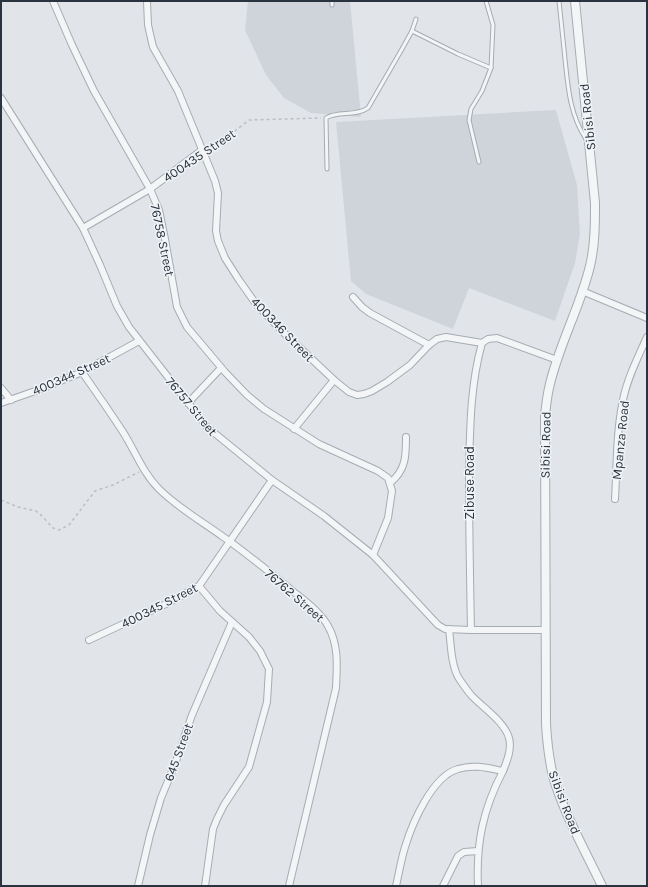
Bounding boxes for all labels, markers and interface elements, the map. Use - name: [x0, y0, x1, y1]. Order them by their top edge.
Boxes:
- street label: Sibisi Road: [577, 83, 598, 151]
- street label: 400435 Street: [160, 126, 238, 185]
- street label: 76758 Street: [148, 202, 178, 278]
- street label: 400346 Street: [248, 294, 317, 365]
- street label: 400344 Street: [30, 351, 113, 398]
- street label: 76757 Street: [163, 374, 221, 439]
- street label: Mpanza Road: [609, 400, 632, 481]
- street label: Sibisi Road: [537, 411, 554, 479]
- street label: Zibuse Road: [462, 446, 477, 520]
- street label: 76762 Street: [262, 566, 327, 625]
- street label: 400345 Street: [119, 580, 200, 631]
- street label: 645 Street: [161, 721, 196, 783]
- street label: Sibisi Road: [546, 768, 584, 836]

